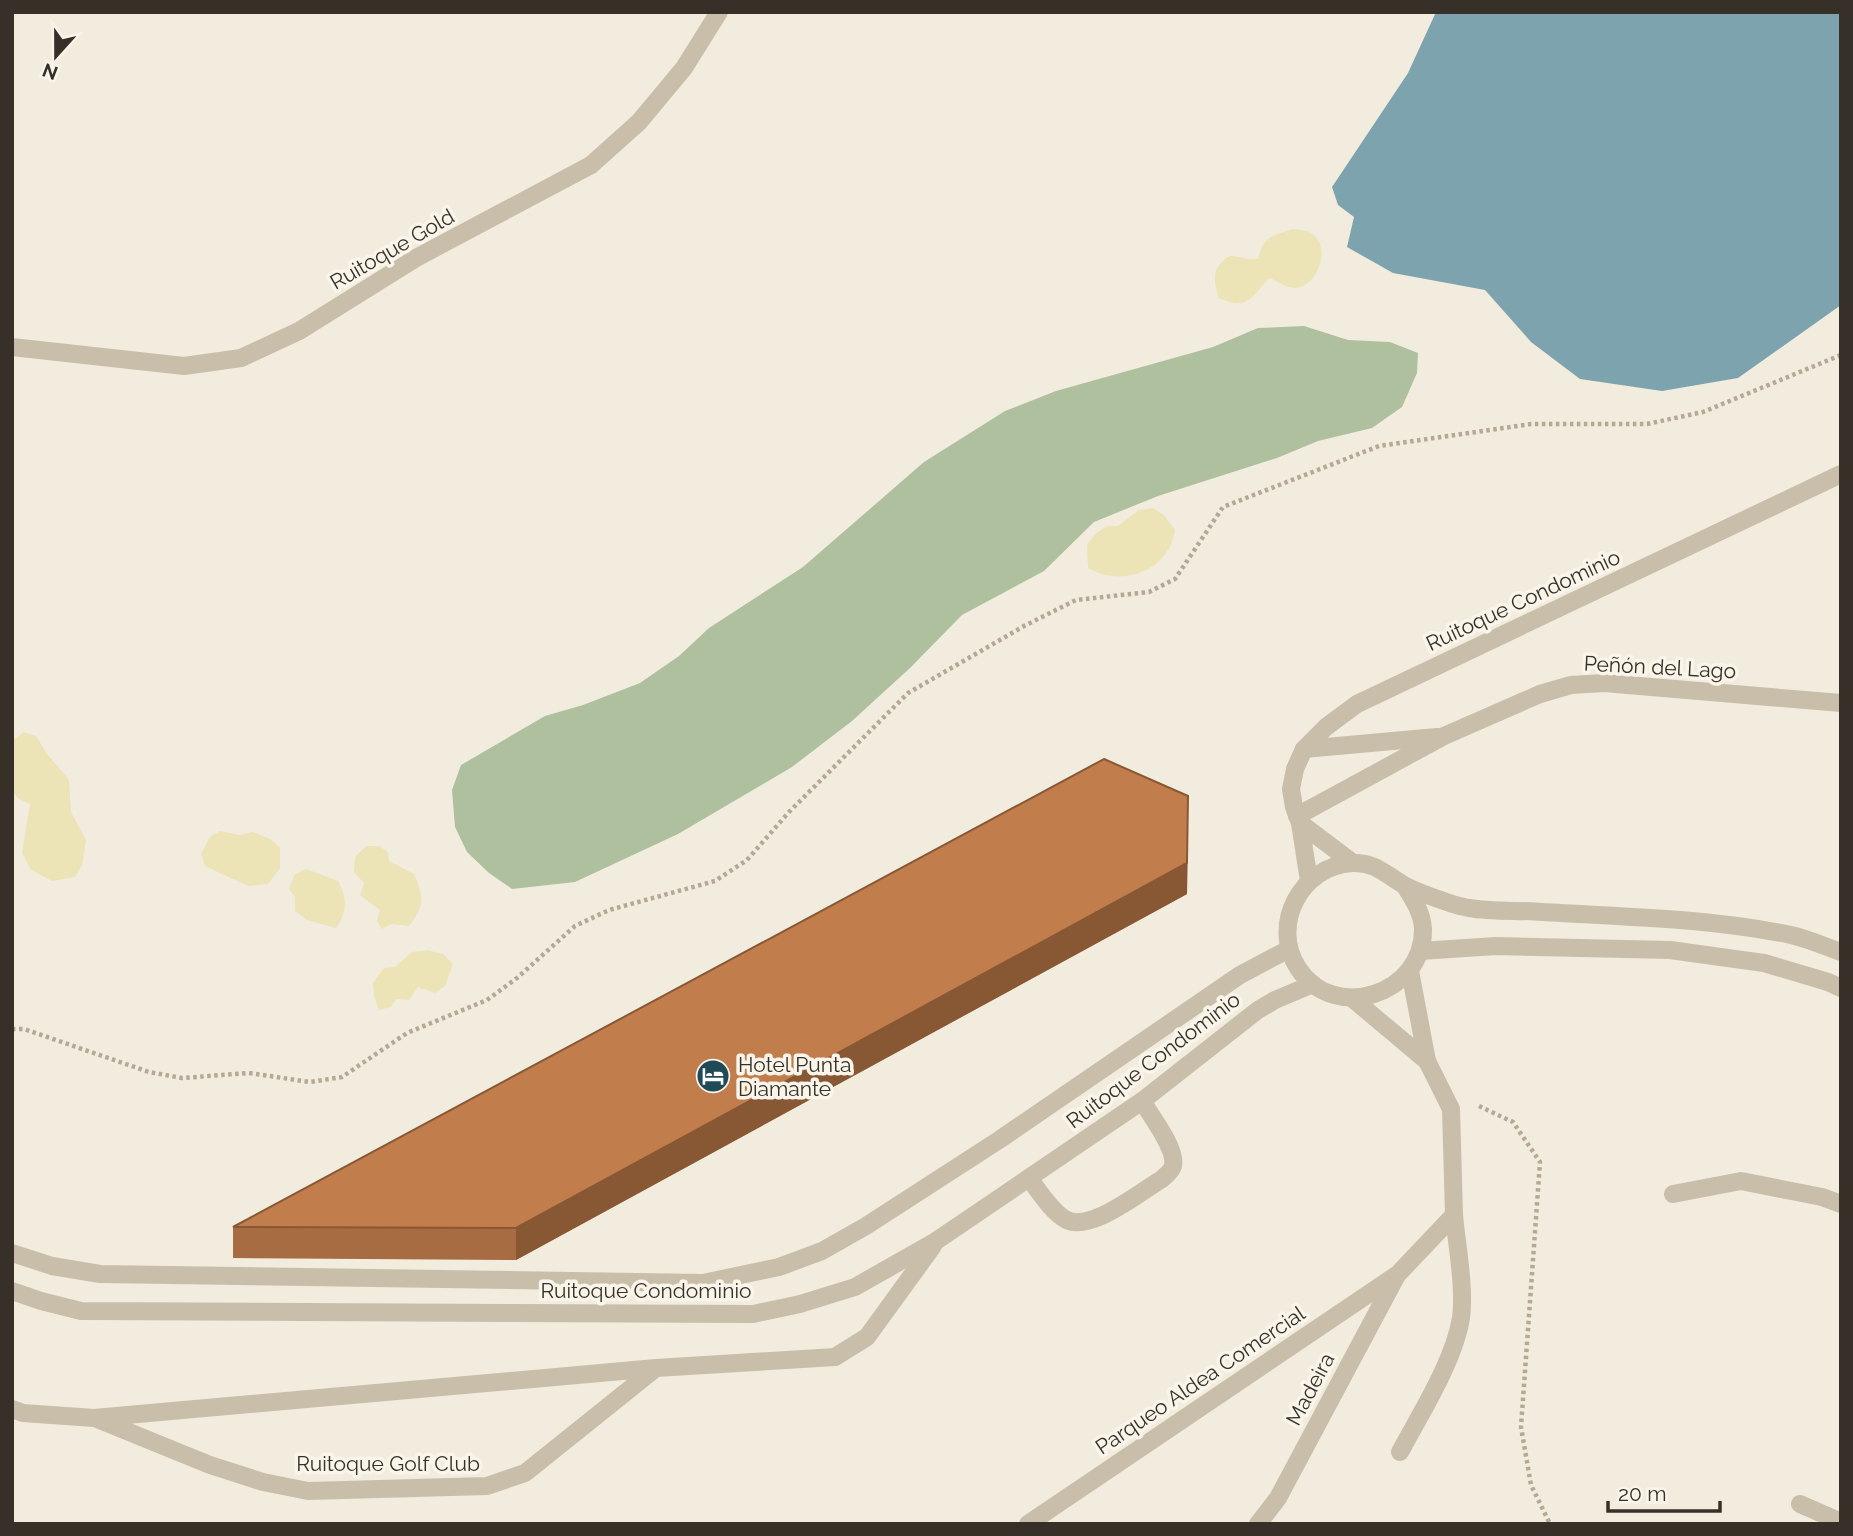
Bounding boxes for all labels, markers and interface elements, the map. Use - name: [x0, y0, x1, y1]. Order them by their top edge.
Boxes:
- north arrow: [21, 21, 91, 91]
- text: N: [39, 59, 61, 85]
- street label: Ruitoque Gold: [325, 203, 459, 295]
- street label: Ruitoque Condominio: [1422, 544, 1624, 656]
- street label: Peñón del Lago: [1583, 651, 1737, 683]
- street label: Ruitoque Condominio: [1061, 987, 1245, 1133]
- place label: Hotel Punta Diamante: [738, 1052, 851, 1101]
- hotel icon: Hotel Punta Diamante: [694, 1057, 732, 1095]
- street label: Ruitoque Condominio: [541, 1278, 751, 1303]
- street label: Parqueo Aldea Comercial: [1090, 1300, 1310, 1460]
- street label: Madeira: [1281, 1348, 1339, 1430]
- street label: Ruitoque Golf Club: [296, 1451, 480, 1476]
- scale bar: [1608, 1470, 1720, 1514]
- text: 20 m: [1618, 1481, 1666, 1506]

